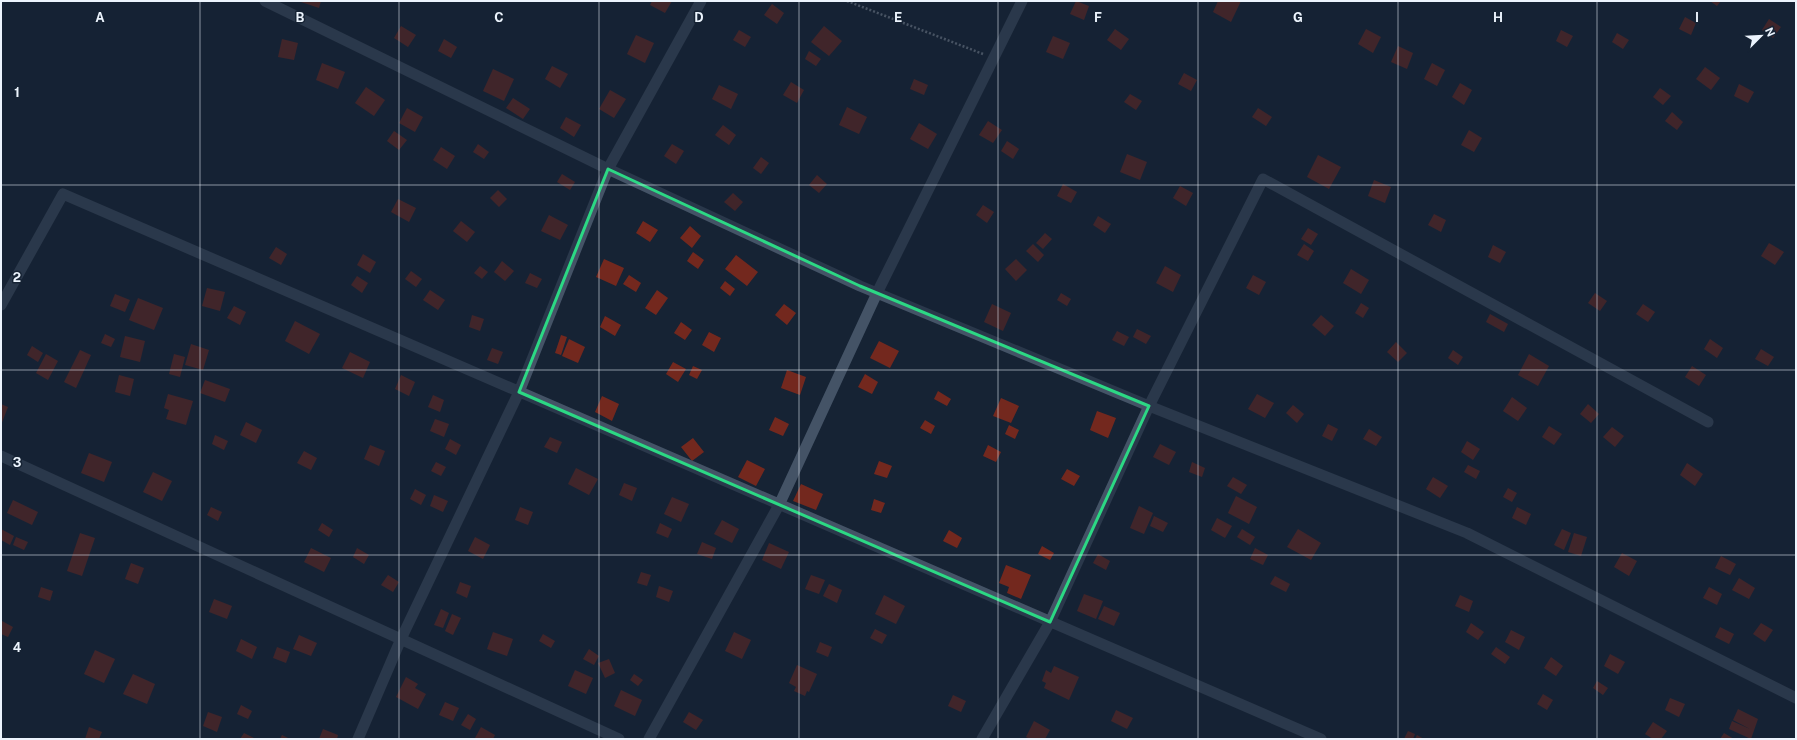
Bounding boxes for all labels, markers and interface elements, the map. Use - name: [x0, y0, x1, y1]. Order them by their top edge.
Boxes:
- text: A: [95, 10, 105, 25]
- text: B: [296, 10, 305, 25]
- text: C: [494, 10, 504, 25]
- text: D: [694, 10, 704, 25]
- text: E: [894, 10, 902, 25]
- text: F: [1094, 10, 1102, 25]
- text: G: [1293, 10, 1303, 25]
- text: H: [1493, 10, 1503, 25]
- text: I: [1695, 10, 1699, 25]
- north arrow: [1741, 16, 1781, 56]
- text: N: [1763, 26, 1777, 38]
- text: 1: [14, 85, 20, 100]
- text: 2: [13, 270, 21, 285]
- text: 3: [13, 455, 22, 470]
- text: 4: [13, 640, 22, 655]

